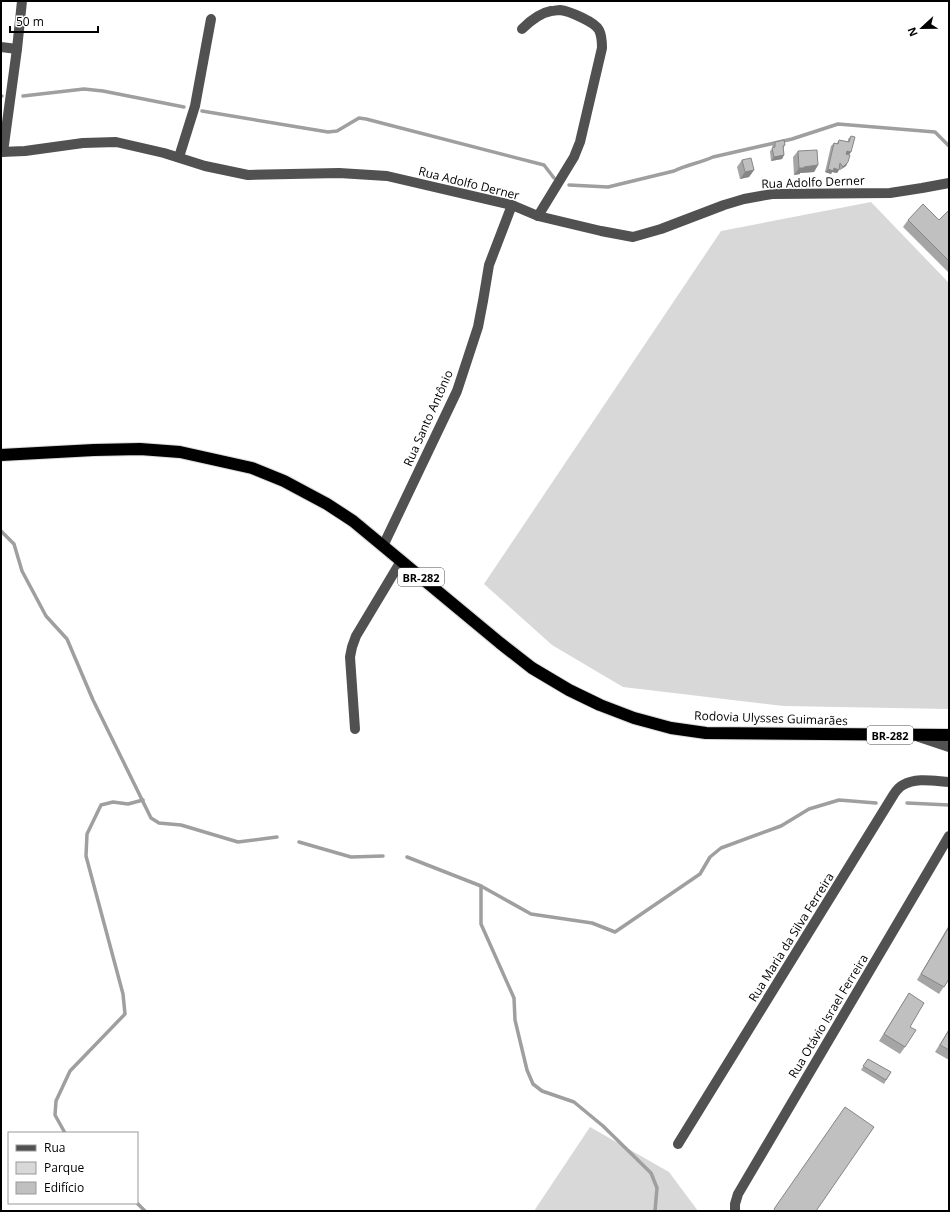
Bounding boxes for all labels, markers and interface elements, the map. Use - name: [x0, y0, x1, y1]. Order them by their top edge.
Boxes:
- scale bar: [10, 8, 98, 34]
- north arrow: [902, 8, 942, 48]
- text: 50 m: [16, 13, 44, 30]
- text: N: [904, 25, 921, 39]
- street label: Rua Adolfo Derner: [417, 162, 521, 204]
- street label: Rua Adolfo Derner: [761, 172, 865, 192]
- street label: Rua Santo Antônio: [399, 367, 457, 469]
- road number: BR-282: [398, 568, 444, 586]
- street label: Rodovia Ulysses Guimarães: [694, 707, 848, 729]
- road number: BR-282: [867, 726, 913, 744]
- street label: Rua Maria da Silva Ferreira: [744, 869, 838, 1005]
- street label: Rua Otávio Israel Ferreira: [784, 951, 872, 1081]
- legend: [8, 1132, 138, 1204]
- text: Rua: [44, 1139, 65, 1156]
- text: Parque: [44, 1159, 84, 1176]
- text: Edifício: [44, 1179, 84, 1196]

